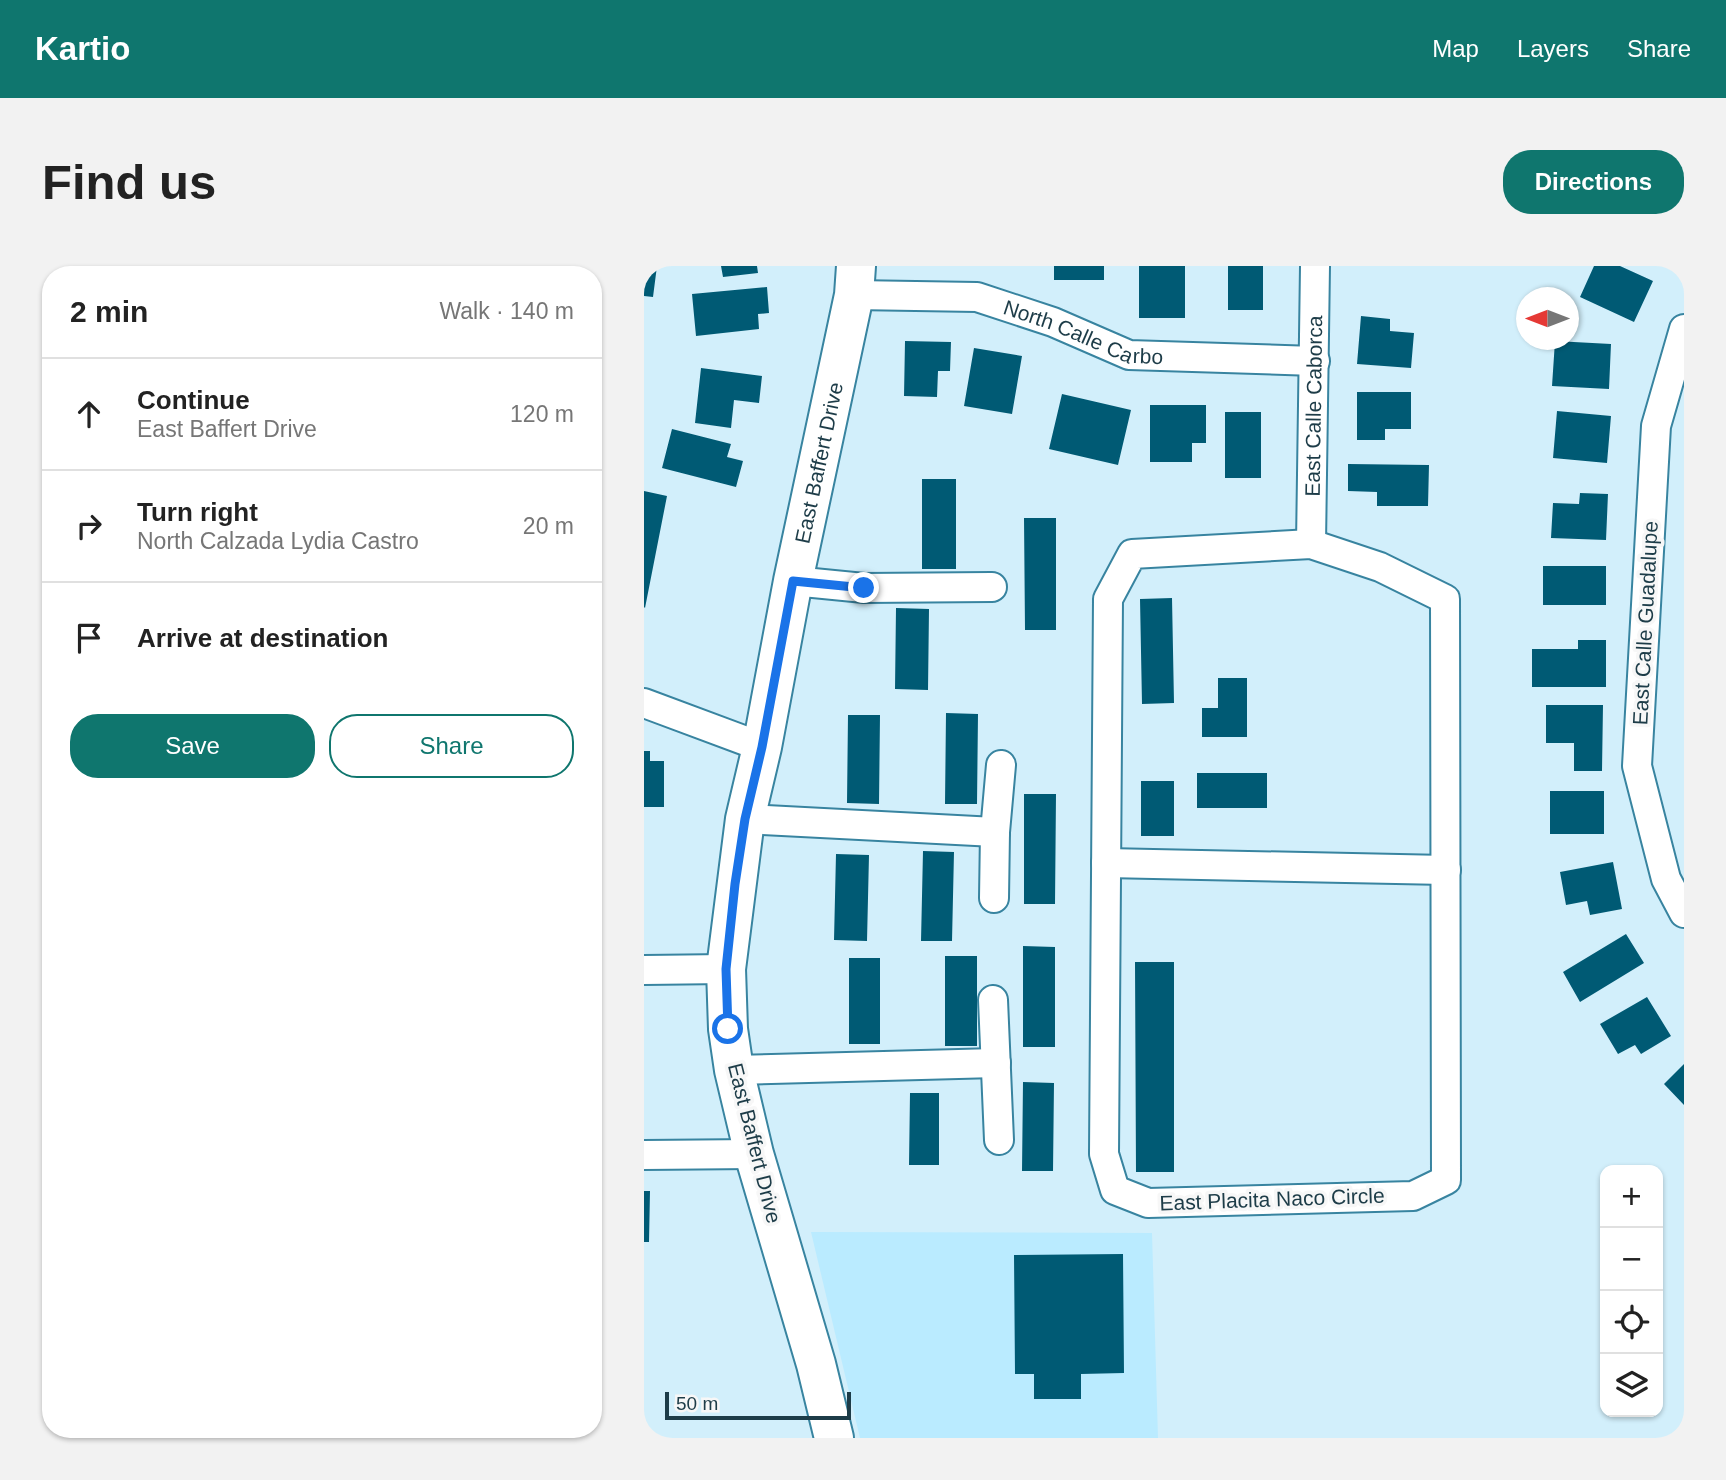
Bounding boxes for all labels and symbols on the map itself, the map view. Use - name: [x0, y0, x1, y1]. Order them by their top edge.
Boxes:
- north arrow: [1516, 287, 1579, 350]
- street label: North Calle Carbo: [1001, 295, 1164, 368]
- street label: East Calle Caborca: [1300, 315, 1326, 497]
- street label: East Baffert Drive: [790, 380, 847, 545]
- street label: East Calle Guadalupe: [1628, 520, 1662, 726]
- route end: [848, 572, 879, 603]
- route start: [712, 1013, 743, 1044]
- street label: East Baffert Drive: [724, 1061, 786, 1225]
- street label: East Placita Naco Circle: [1159, 1184, 1385, 1214]
- scale bar: [665, 1389, 850, 1421]

